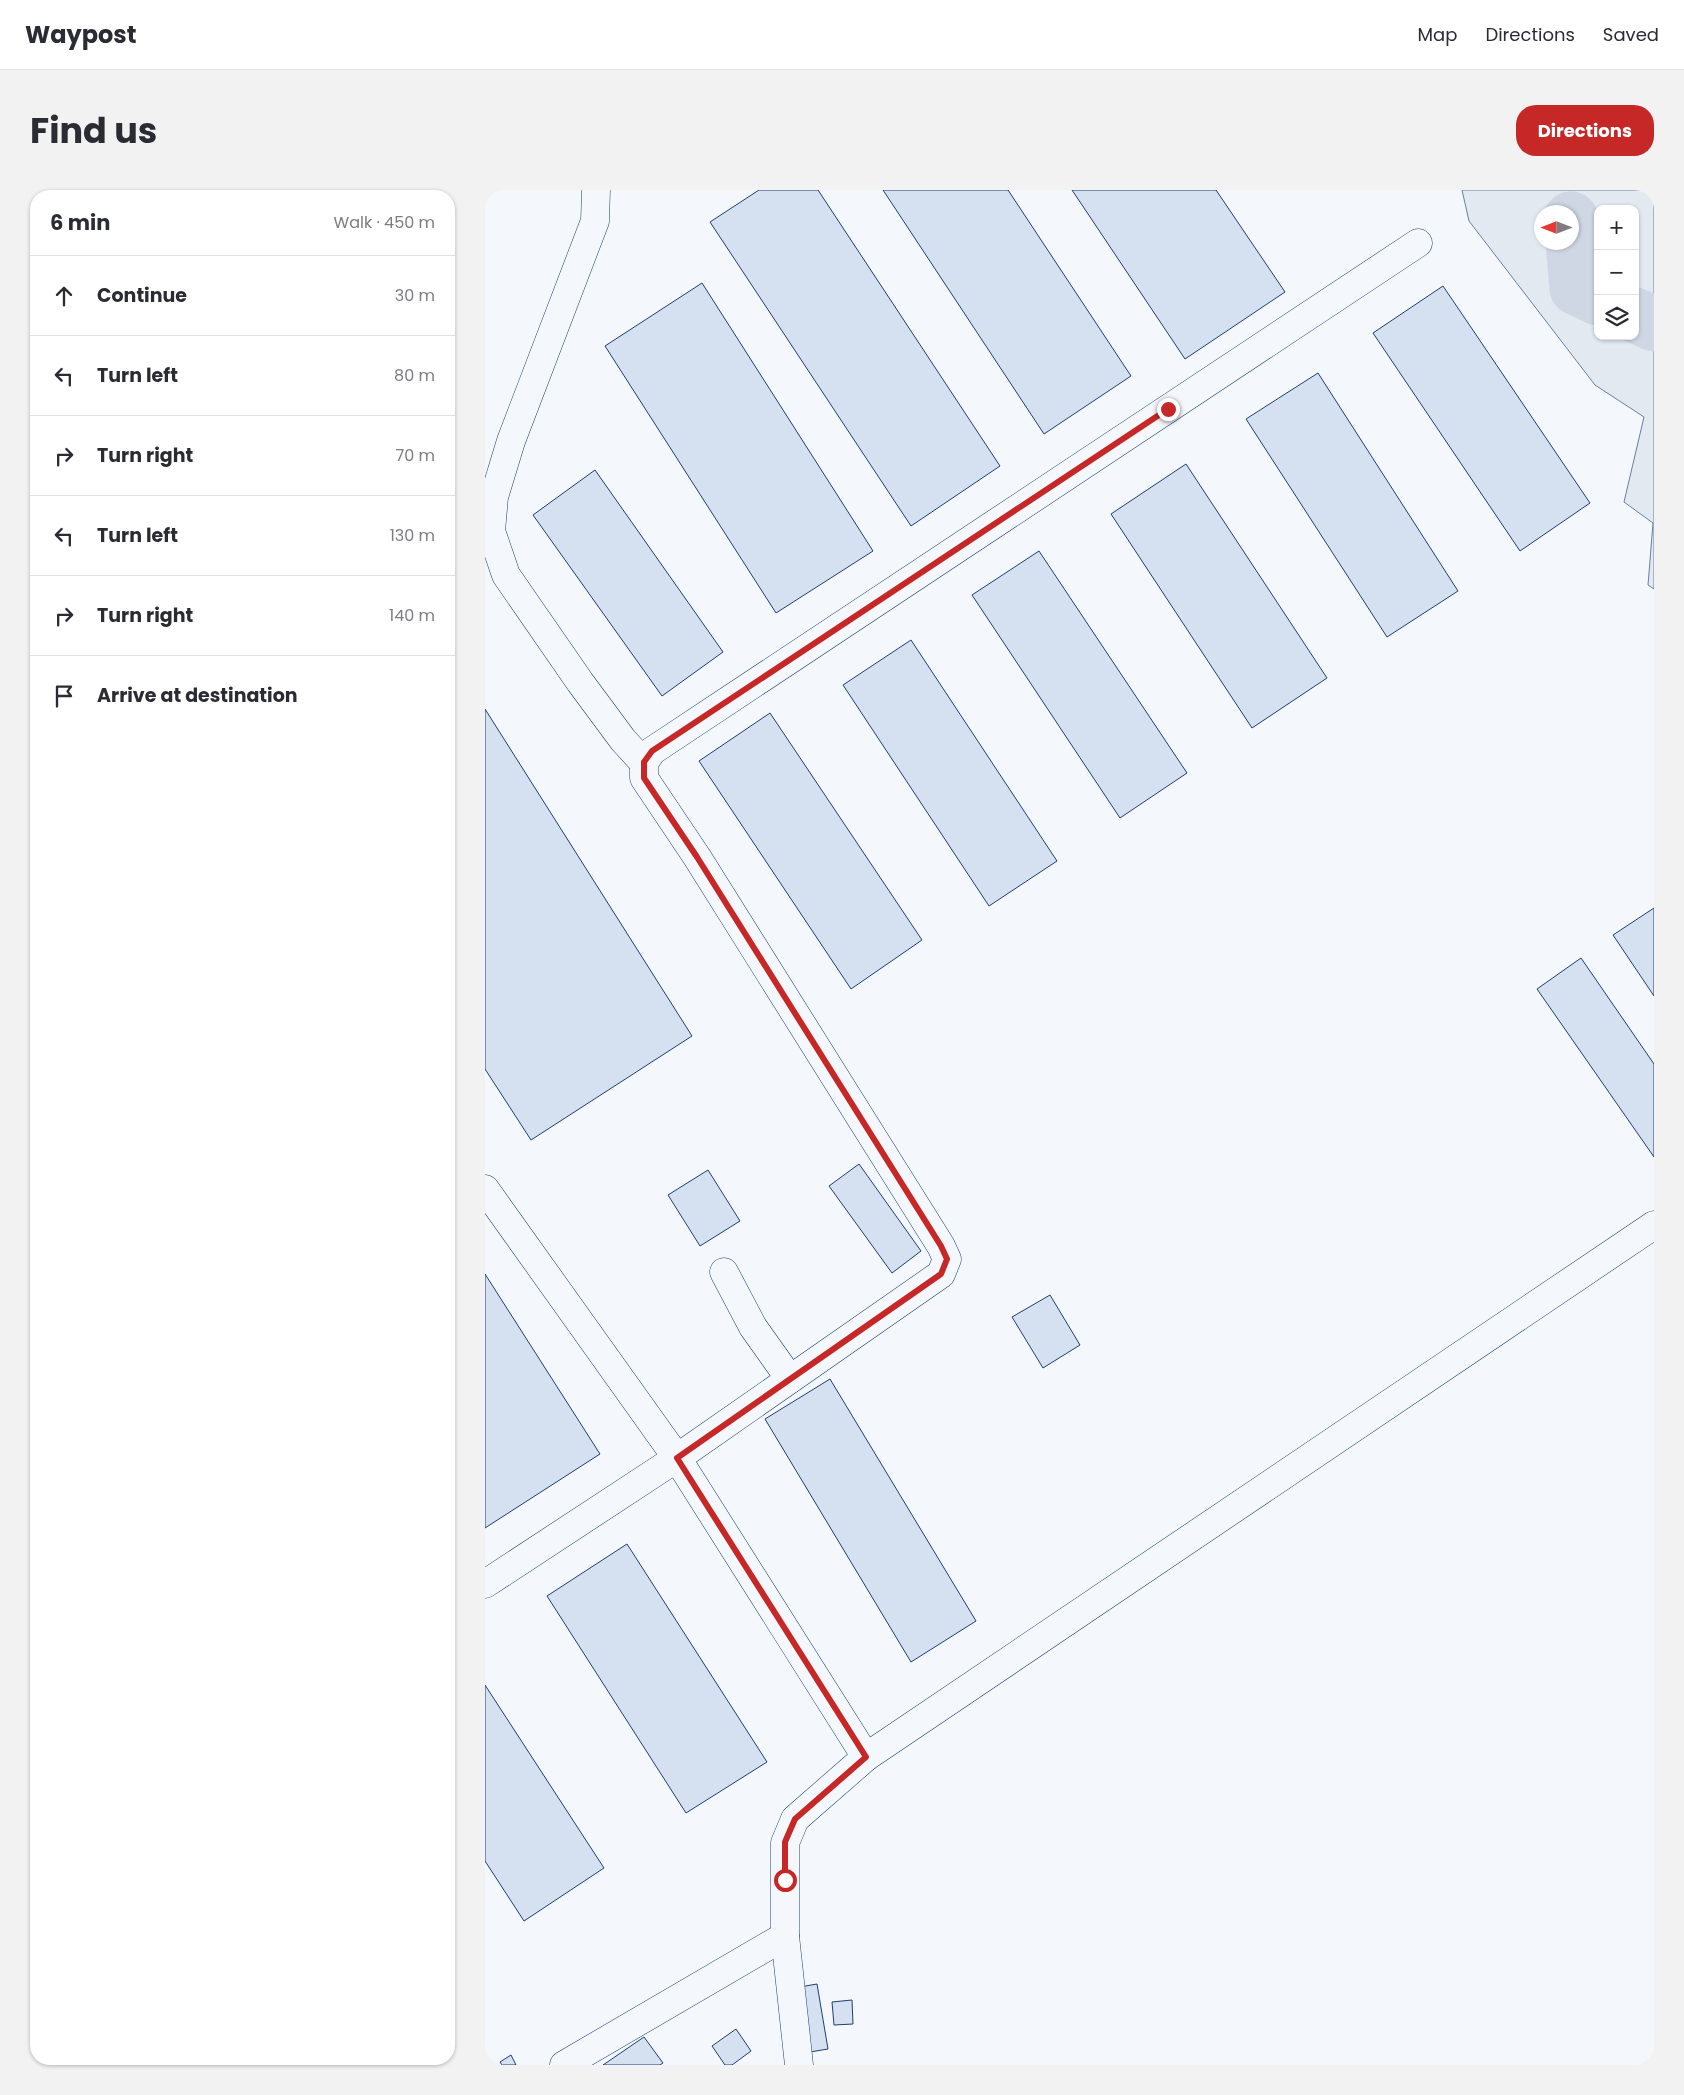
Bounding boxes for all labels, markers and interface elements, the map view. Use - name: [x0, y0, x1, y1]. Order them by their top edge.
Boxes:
- text: Waypost: [25, 18, 136, 51]
- text: Map: [1418, 22, 1457, 47]
- text: Directions: [1485, 22, 1575, 47]
- text: Saved: [1603, 22, 1659, 47]
- button: Directions: [1516, 105, 1654, 156]
- text: Find us: [30, 106, 157, 155]
- north arrow: [1534, 205, 1579, 250]
- map controls: [1594, 205, 1639, 340]
- button: +: [1594, 205, 1639, 250]
- text: 6 min: [50, 208, 110, 237]
- text: Walk · 450 m: [334, 211, 435, 234]
- button: −: [1594, 250, 1639, 295]
- icon: ahead: [50, 282, 78, 310]
- text: Continue: [97, 282, 187, 309]
- text: 30 m: [395, 284, 435, 307]
- button: layers: [1594, 295, 1639, 340]
- icon: left: [50, 362, 78, 390]
- text: Turn left: [97, 362, 178, 389]
- text: 80 m: [394, 364, 435, 387]
- route end: [1157, 398, 1180, 421]
- icon: right: [50, 442, 78, 470]
- text: Turn right: [97, 442, 193, 469]
- text: 70 m: [395, 444, 435, 467]
- icon: left: [50, 522, 78, 550]
- text: Turn left: [97, 522, 178, 549]
- text: 130 m: [390, 524, 435, 547]
- icon: right: [50, 602, 78, 630]
- text: Turn right: [97, 602, 193, 629]
- text: 140 m: [389, 604, 435, 627]
- icon: arrive: [50, 682, 78, 710]
- text: Arrive at destination: [97, 682, 298, 709]
- route start: [774, 1869, 797, 1892]

